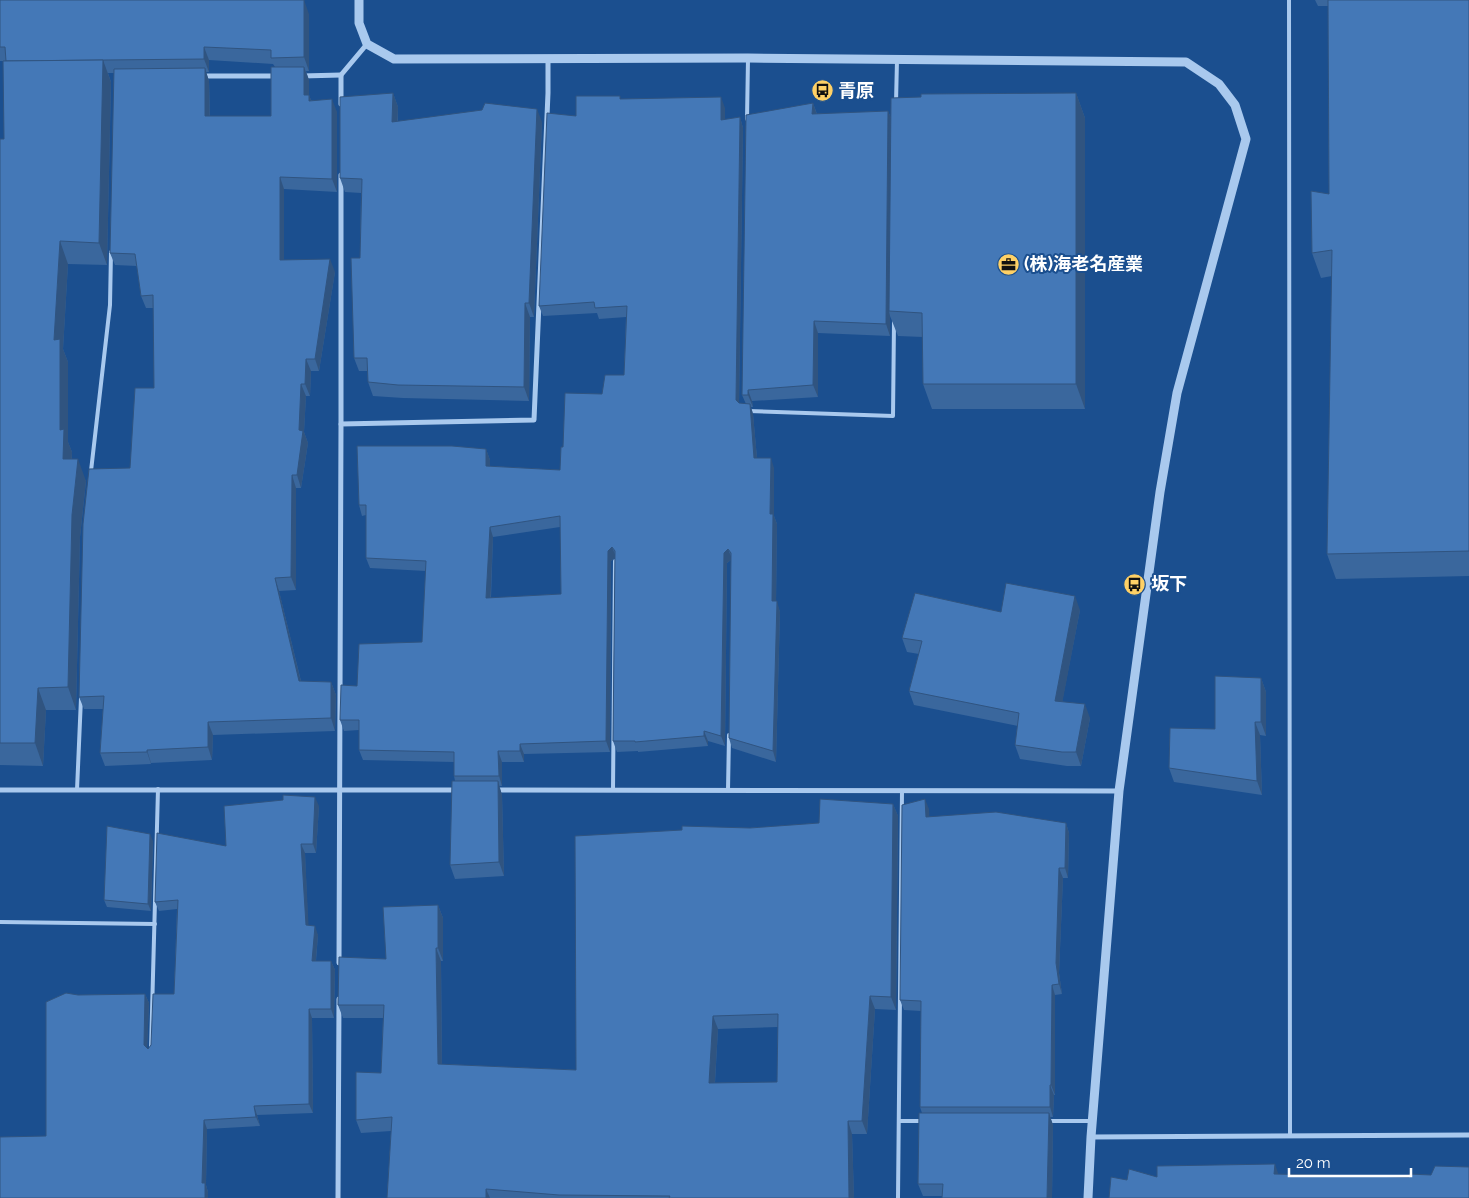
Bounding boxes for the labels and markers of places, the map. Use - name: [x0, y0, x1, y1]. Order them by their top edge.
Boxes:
- bus stop icon: 青原: [810, 79, 834, 103]
- place label: 青原: [838, 80, 874, 101]
- office icon: (株)海老名産業: [996, 252, 1020, 276]
- place label: (株)海老名産業: [1024, 253, 1143, 274]
- bus stop icon: 坂下: [1123, 572, 1147, 596]
- place label: 坂下: [1151, 573, 1187, 594]

